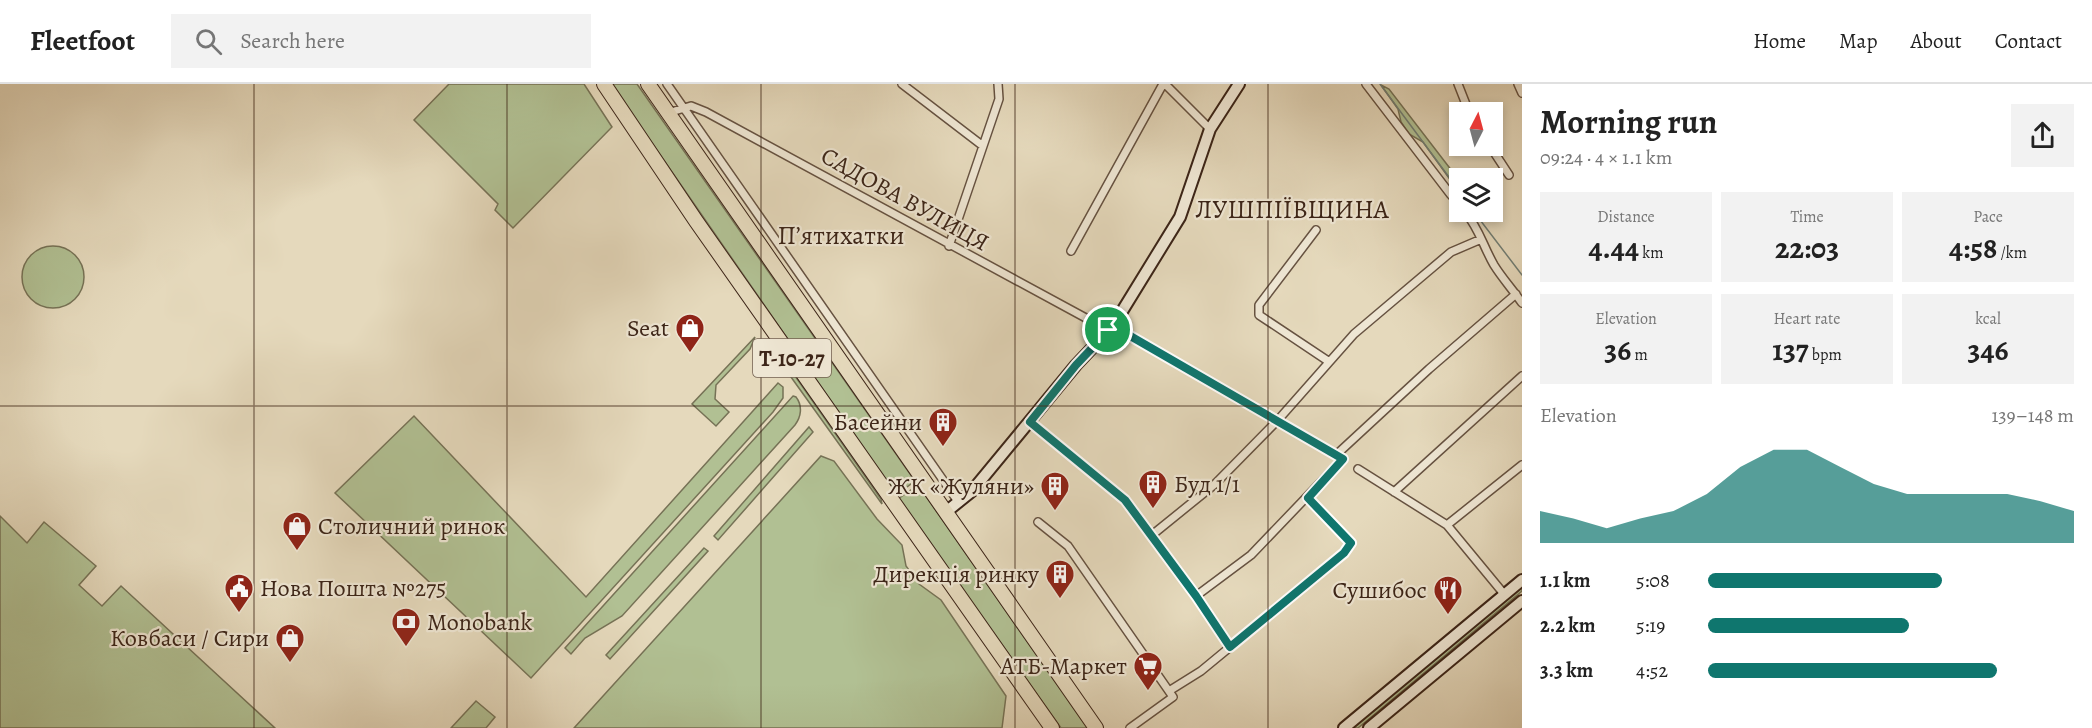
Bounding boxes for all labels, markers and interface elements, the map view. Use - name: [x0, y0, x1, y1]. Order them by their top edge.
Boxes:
- search box: [171, 14, 591, 68]
- text: Fleetfoot: [30, 22, 135, 60]
- icon: search: [192, 25, 225, 58]
- text: Search here: [240, 26, 345, 56]
- text: Home: [1753, 27, 1806, 55]
- text: Map: [1839, 27, 1877, 55]
- text: About: [1910, 27, 1962, 55]
- text: Contact: [1995, 27, 2062, 55]
- text: Morning run: [1540, 99, 1717, 144]
- north arrow: [1449, 102, 1503, 156]
- map controls: [1449, 102, 1503, 222]
- button: share: [2011, 104, 2074, 167]
- street label: САДОВА ВУЛИЦЯ: [815, 140, 995, 258]
- text: 09:24 · 4 × 1.1 km: [1540, 144, 1672, 171]
- button: layers: [1449, 168, 1503, 222]
- district label: ЛУШПІЇВЩИНА: [1195, 192, 1390, 227]
- text: Distance: [1597, 206, 1655, 228]
- text: Time: [1790, 206, 1824, 228]
- text: Pace: [1973, 206, 2003, 228]
- district label: Пʼятихатки: [778, 218, 904, 253]
- text: 4.44: [1589, 228, 1639, 268]
- text: 22:03: [1775, 228, 1839, 268]
- text: 4:58: [1949, 228, 1997, 268]
- text: km: [1639, 242, 1664, 264]
- text: /km: [1997, 242, 2027, 264]
- pin: [1082, 304, 1133, 355]
- text: Elevation: [1595, 308, 1657, 330]
- text: Heart rate: [1774, 308, 1840, 330]
- text: kcal: [1975, 308, 2001, 330]
- place label: Seat: [627, 312, 669, 344]
- shop icon: Seat: [674, 312, 706, 354]
- icon: arrive: [1091, 313, 1124, 346]
- text: 36: [1604, 330, 1631, 370]
- text: 137: [1772, 330, 1809, 370]
- text: 346: [1967, 330, 2009, 370]
- road number: Т-10-27: [753, 339, 831, 377]
- text: m: [1631, 344, 1648, 366]
- text: bpm: [1809, 344, 1842, 366]
- text: Elevation: [1540, 402, 1617, 429]
- text: 139–148 m: [1991, 402, 2074, 429]
- place label: Басейни: [834, 406, 922, 438]
- building icon: Басейни: [927, 406, 959, 448]
- building icon: Буд 1/1: [1137, 468, 1169, 510]
- place label: Буд 1/1: [1174, 468, 1240, 500]
- place label: ЖК «Жуляни»: [888, 470, 1034, 502]
- building icon: ЖК «Жуляни»: [1039, 470, 1071, 512]
- shop icon: Столичний ринок: [281, 510, 313, 552]
- place label: Столичний ринок: [318, 510, 505, 542]
- place label: Дирекція ринку: [873, 558, 1039, 590]
- building icon: Дирекція ринку: [1044, 558, 1076, 600]
- text: 1.1 km: [1540, 567, 1590, 594]
- text: 5:08: [1636, 567, 1670, 594]
- public building icon: Нова Пошта №275: [223, 572, 255, 614]
- place label: Нова Пошта №275: [260, 572, 446, 604]
- place label: Сушибос: [1333, 574, 1427, 606]
- restaurant icon: Сушибос: [1432, 574, 1464, 616]
- bank icon: Monobank: [390, 606, 422, 648]
- place label: Monobank: [427, 606, 532, 638]
- text: 2.2 km: [1540, 612, 1595, 639]
- text: 5:19: [1636, 612, 1665, 639]
- place label: Ковбаси / Сири: [110, 622, 269, 654]
- shop icon: Ковбаси / Сири: [274, 622, 306, 664]
- place label: АТБ-Маркет: [999, 650, 1127, 682]
- supermarket icon: АТБ-Маркет: [1132, 650, 1164, 692]
- text: 3.3 km: [1540, 657, 1593, 684]
- text: 4:52: [1636, 657, 1668, 684]

